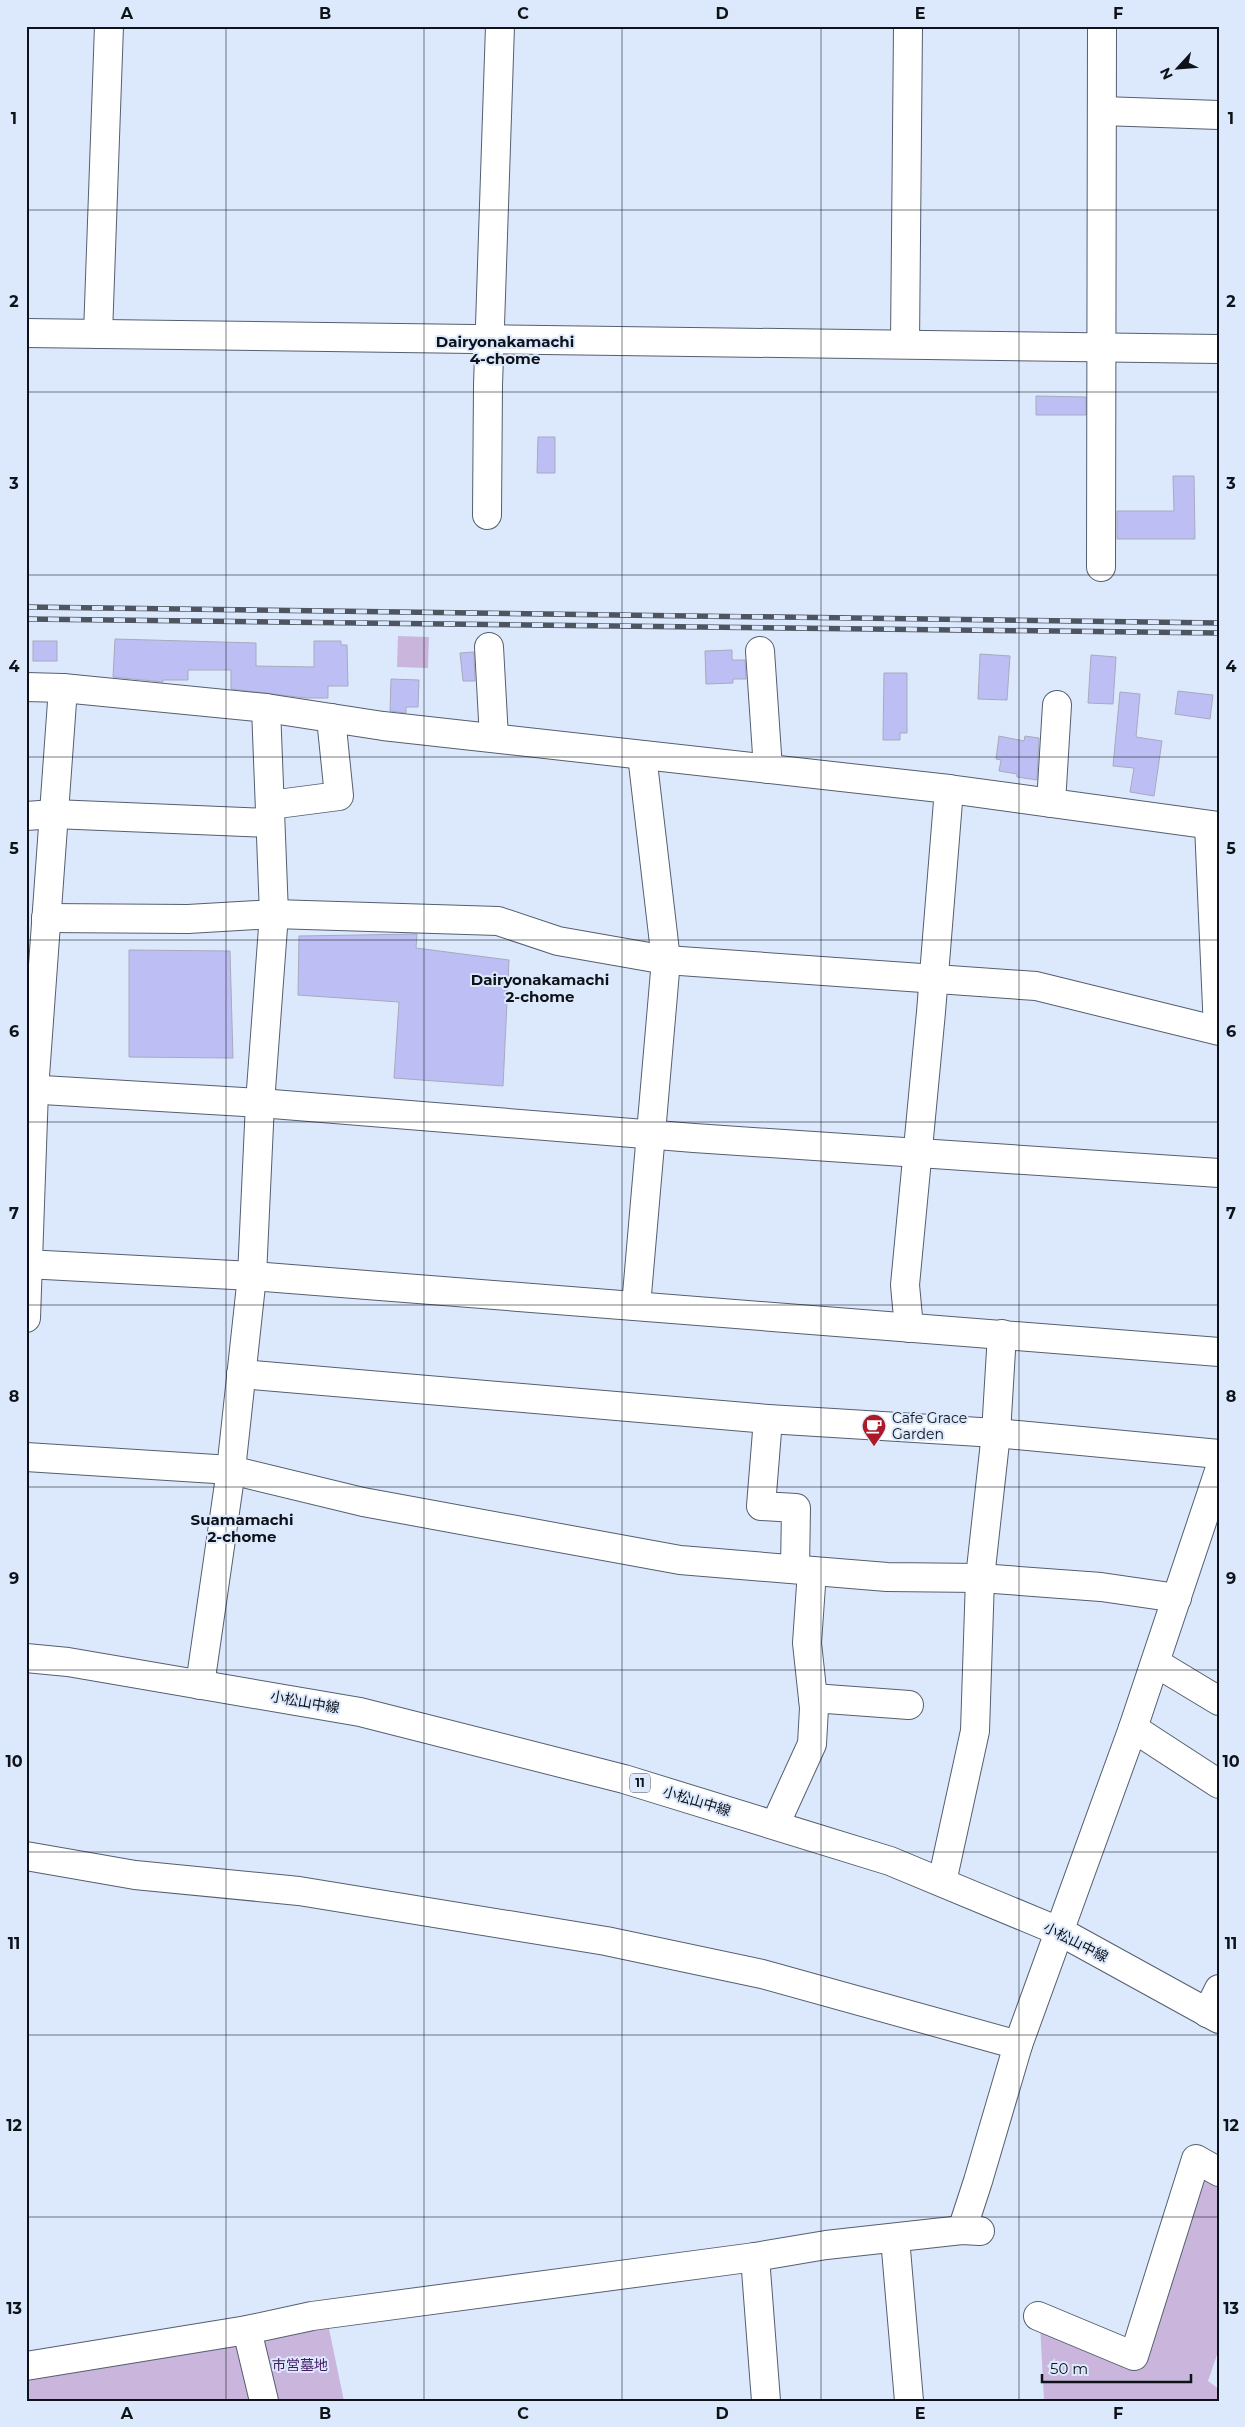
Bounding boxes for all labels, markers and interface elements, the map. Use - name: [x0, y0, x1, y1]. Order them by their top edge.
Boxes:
- text: A: [120, 4, 134, 23]
- text: B: [319, 4, 331, 23]
- text: C: [517, 4, 529, 23]
- text: D: [715, 4, 729, 23]
- text: E: [915, 4, 925, 23]
- text: F: [1113, 4, 1123, 23]
- north arrow: [1152, 42, 1202, 92]
- text: N: [1156, 65, 1177, 83]
- text: 1: [11, 109, 17, 128]
- text: 1: [1228, 109, 1234, 128]
- text: 2: [9, 292, 19, 311]
- text: 2: [1226, 292, 1236, 311]
- district label: Dairyonakamachi 4-chome: [436, 332, 574, 368]
- text: 3: [8, 474, 19, 493]
- text: 3: [1225, 474, 1236, 493]
- text: 4: [8, 657, 20, 676]
- text: 4: [1225, 657, 1237, 676]
- text: 5: [9, 839, 19, 858]
- text: 5: [1226, 839, 1236, 858]
- district label: Dairyonakamachi 2-chome: [471, 970, 609, 1006]
- text: 6: [9, 1022, 19, 1041]
- text: 6: [1226, 1022, 1236, 1041]
- text: 7: [9, 1204, 19, 1223]
- text: 7: [1226, 1204, 1236, 1223]
- text: 8: [9, 1387, 19, 1406]
- text: 8: [1226, 1387, 1236, 1406]
- place label: Cafe Grace Garden: [892, 1409, 967, 1443]
- cafe icon: Cafe Grace Garden: [861, 1413, 887, 1447]
- district label: Suamamachi 2-chome: [191, 1510, 293, 1546]
- text: 9: [9, 1569, 19, 1588]
- text: 9: [1226, 1569, 1236, 1588]
- street label: 小松山中線: [269, 1687, 341, 1717]
- text: 10: [5, 1752, 23, 1771]
- text: 10: [1222, 1752, 1240, 1771]
- road number: 11: [630, 1774, 650, 1792]
- street label: 小松山中線: [661, 1782, 733, 1820]
- street label: 小松山中線: [1041, 1918, 1111, 1966]
- text: 11: [8, 1934, 20, 1953]
- text: 11: [1225, 1934, 1237, 1953]
- text: 12: [6, 2116, 22, 2135]
- text: 12: [1223, 2116, 1239, 2135]
- text: 13: [6, 2299, 22, 2318]
- text: 13: [1223, 2299, 1239, 2318]
- scale bar: [1042, 2352, 1191, 2384]
- park label: 市営墓地: [272, 2356, 328, 2374]
- text: 50 m: [1050, 2359, 1088, 2378]
- text: A: [120, 2404, 134, 2423]
- text: B: [319, 2404, 331, 2423]
- text: C: [517, 2404, 529, 2423]
- text: D: [715, 2404, 729, 2423]
- text: E: [915, 2404, 925, 2423]
- text: F: [1113, 2404, 1123, 2423]

